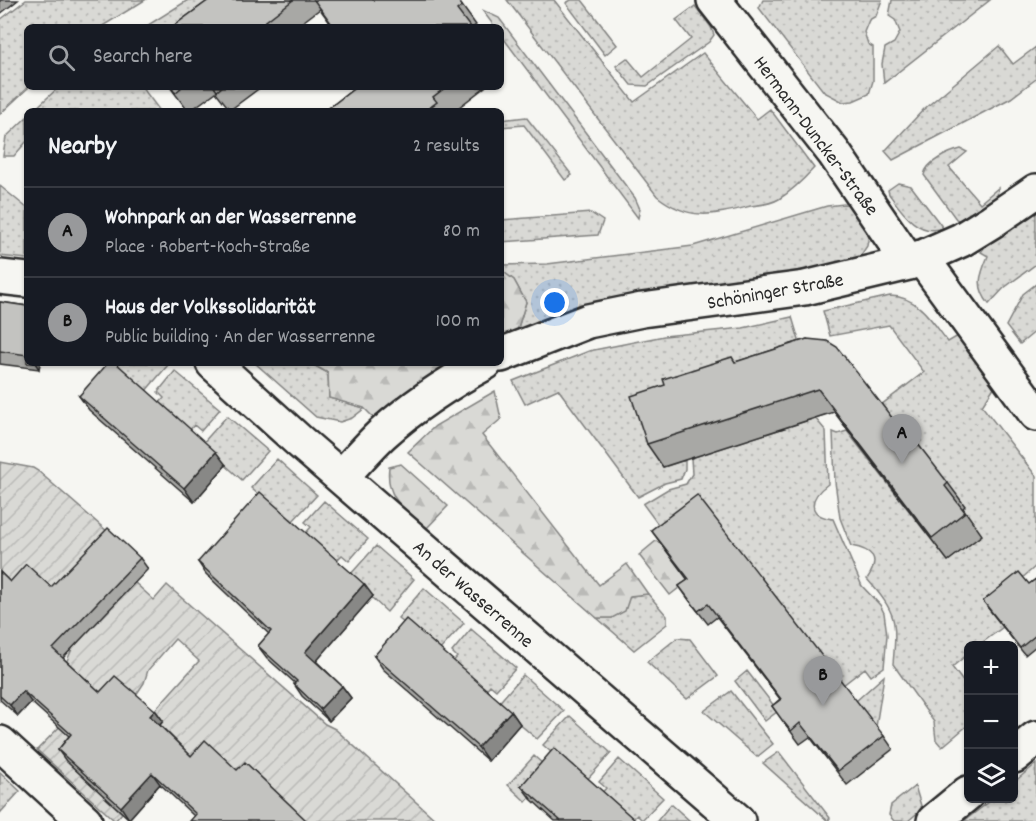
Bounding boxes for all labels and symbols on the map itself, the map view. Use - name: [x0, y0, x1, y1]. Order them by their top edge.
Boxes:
- street label: Hermann-Duncker-Straße: [745, 51, 884, 223]
- street label: Schöninger Straße: [705, 267, 846, 319]
- your location: [540, 288, 569, 317]
- pin: A: [882, 414, 922, 464]
- street label: An der Wasserrenne: [405, 535, 539, 656]
- pin: B: [804, 656, 842, 706]

